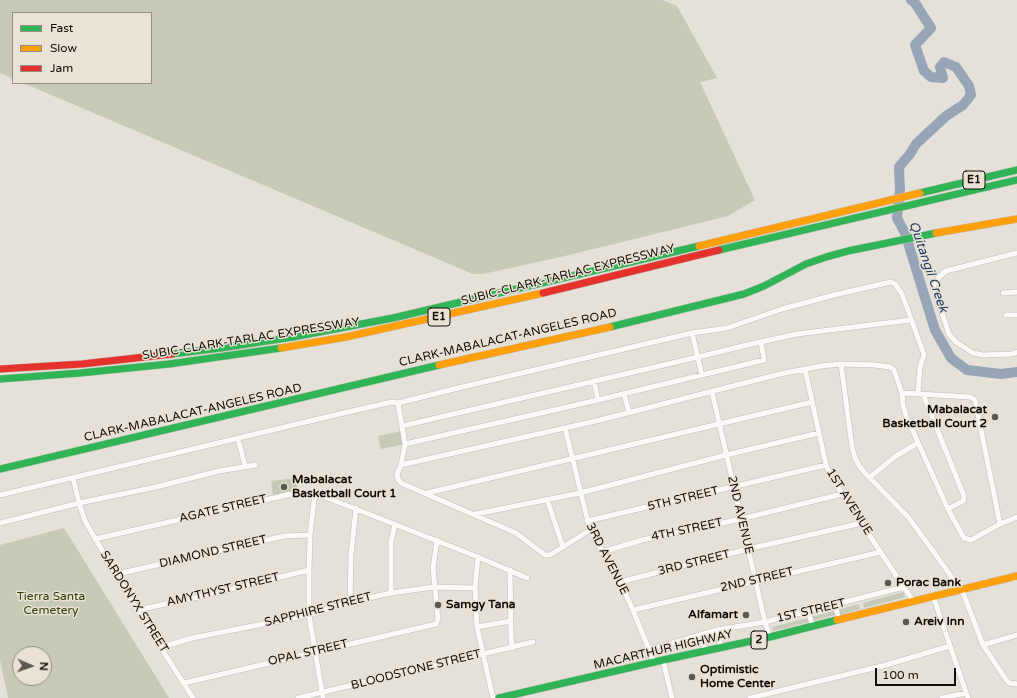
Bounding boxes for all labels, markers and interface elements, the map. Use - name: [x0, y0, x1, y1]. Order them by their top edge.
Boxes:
- legend: [12, 12, 152, 84]
- text: Fast: [50, 21, 73, 35]
- text: Slow: [50, 41, 77, 55]
- text: Jam: [50, 61, 73, 75]
- road number: E1: [963, 171, 985, 189]
- water label: Quitangil Creek: [905, 219, 951, 315]
- street label: SUBIC-CLARK-TARLAC EXPRESSWAY: [460, 241, 676, 309]
- street label: CLARK-MABALACAT-ANGELES ROAD: [398, 306, 618, 370]
- road number: E1: [428, 308, 450, 326]
- street label: SUBIC-CLARK-TARLAC EXPRESSWAY: [141, 315, 361, 363]
- street label: CLARK-MABALACAT-ANGELES ROAD: [83, 381, 303, 445]
- place label: Mabalacat Basketball Court 2: [882, 403, 987, 431]
- marker: Mabalacat Basketball Court 2: [990, 412, 1000, 422]
- street label: 1ST AVENUE: [823, 466, 875, 538]
- place label: Mabalacat Basketball Court 1: [292, 473, 397, 501]
- street label: 2ND AVENUE: [724, 474, 756, 556]
- marker: Mabalacat Basketball Court 1: [279, 482, 289, 492]
- street label: 5TH STREET: [646, 484, 720, 514]
- street label: AGATE STREET: [178, 492, 268, 526]
- street label: 4TH STREET: [650, 515, 724, 545]
- street label: 3RD AVENUE: [583, 521, 631, 597]
- street label: DIAMOND STREET: [158, 533, 268, 571]
- street label: 3RD STREET: [657, 547, 731, 579]
- street label: SARDONYX STREET: [97, 548, 171, 656]
- street label: 2ND STREET: [719, 565, 795, 595]
- street label: AMYTHYST STREET: [165, 570, 281, 610]
- place label: Porac Bank: [896, 576, 961, 590]
- marker: Porac Bank: [883, 578, 893, 588]
- park label: Tierra Santa Cemetery: [17, 590, 85, 618]
- street label: SAPPHIRE STREET: [263, 590, 373, 630]
- street label: 1ST STREET: [775, 596, 847, 626]
- place label: Samgy Tana: [446, 598, 515, 612]
- marker: Samgy Tana: [433, 600, 443, 610]
- place label: Alfamart: [688, 608, 738, 622]
- marker: Alfamart: [741, 610, 751, 620]
- place label: Areiv Inn: [914, 615, 964, 629]
- marker: Areiv Inn: [901, 617, 911, 627]
- street label: MACARTHUR HIGHWAY: [592, 627, 734, 673]
- road number: 2: [751, 631, 767, 649]
- street label: OPAL STREET: [267, 637, 349, 669]
- north arrow: [12, 646, 52, 686]
- street label: BLOODSTONE STREET: [350, 647, 482, 693]
- scale bar: [877, 660, 958, 686]
- text: N: [37, 662, 50, 671]
- place label: Optimistic Home Center: [700, 663, 775, 691]
- text: 100 m: [882, 668, 919, 682]
- marker: Optimistic Home Center: [687, 672, 697, 682]

